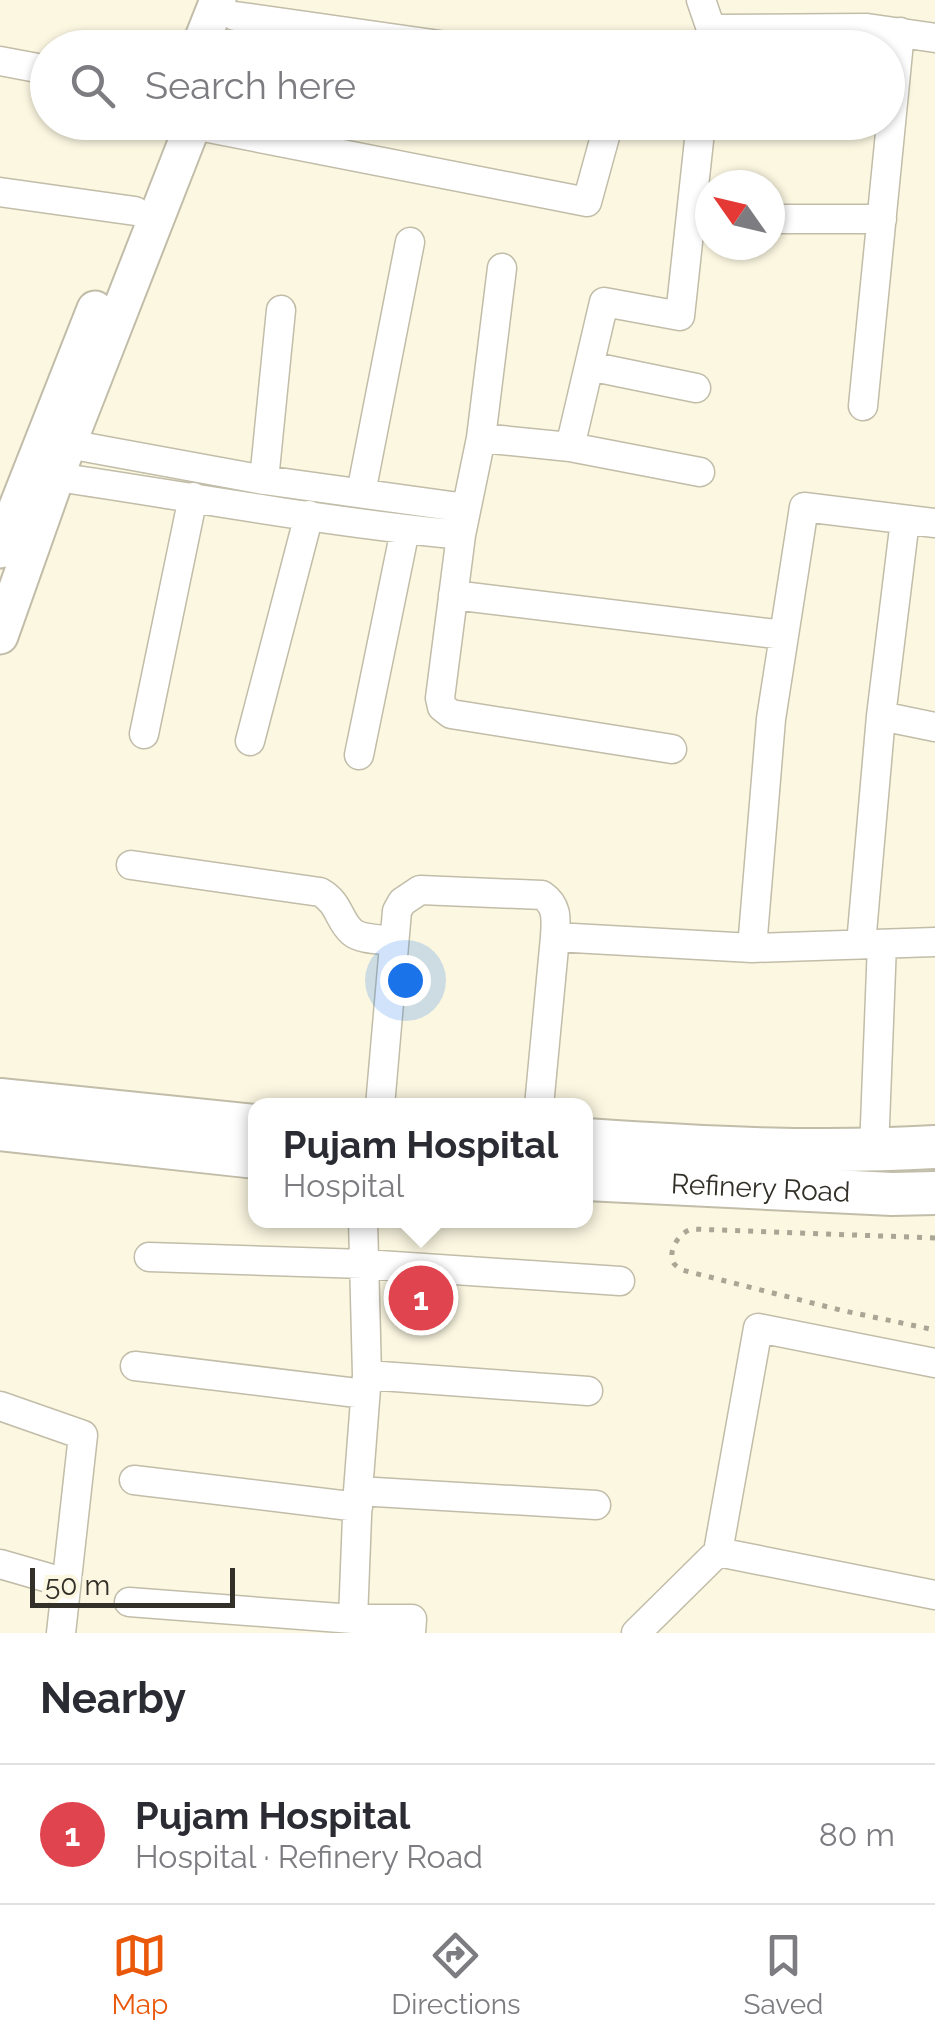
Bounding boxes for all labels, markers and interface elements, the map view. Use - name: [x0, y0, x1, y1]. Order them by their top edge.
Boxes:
- search box: [30, 30, 905, 140]
- icon: search: [65, 58, 120, 113]
- text: Search here: [145, 63, 356, 108]
- north arrow: [695, 170, 785, 260]
- your location: [380, 955, 431, 1006]
- popup: [248, 1098, 593, 1228]
- text: Pujam Hospital: [283, 1122, 558, 1167]
- text: Hospital: [283, 1167, 404, 1204]
- street label: Refinery Road: [670, 1167, 851, 1209]
- pin: 1: [388, 1260, 454, 1336]
- scale bar: [30, 1563, 235, 1608]
- text: 50 m: [45, 1569, 110, 1602]
- text: Nearby: [40, 1674, 186, 1723]
- text: Pujam Hospital: [135, 1793, 410, 1838]
- text: 1: [65, 1816, 80, 1853]
- text: 80 m: [819, 1816, 895, 1853]
- text: Hospital · Refinery Road: [135, 1838, 483, 1875]
- tab: Map: [111, 1928, 168, 2021]
- tab: Directions: [391, 1928, 521, 2021]
- tab: Saved: [743, 1928, 824, 2021]

